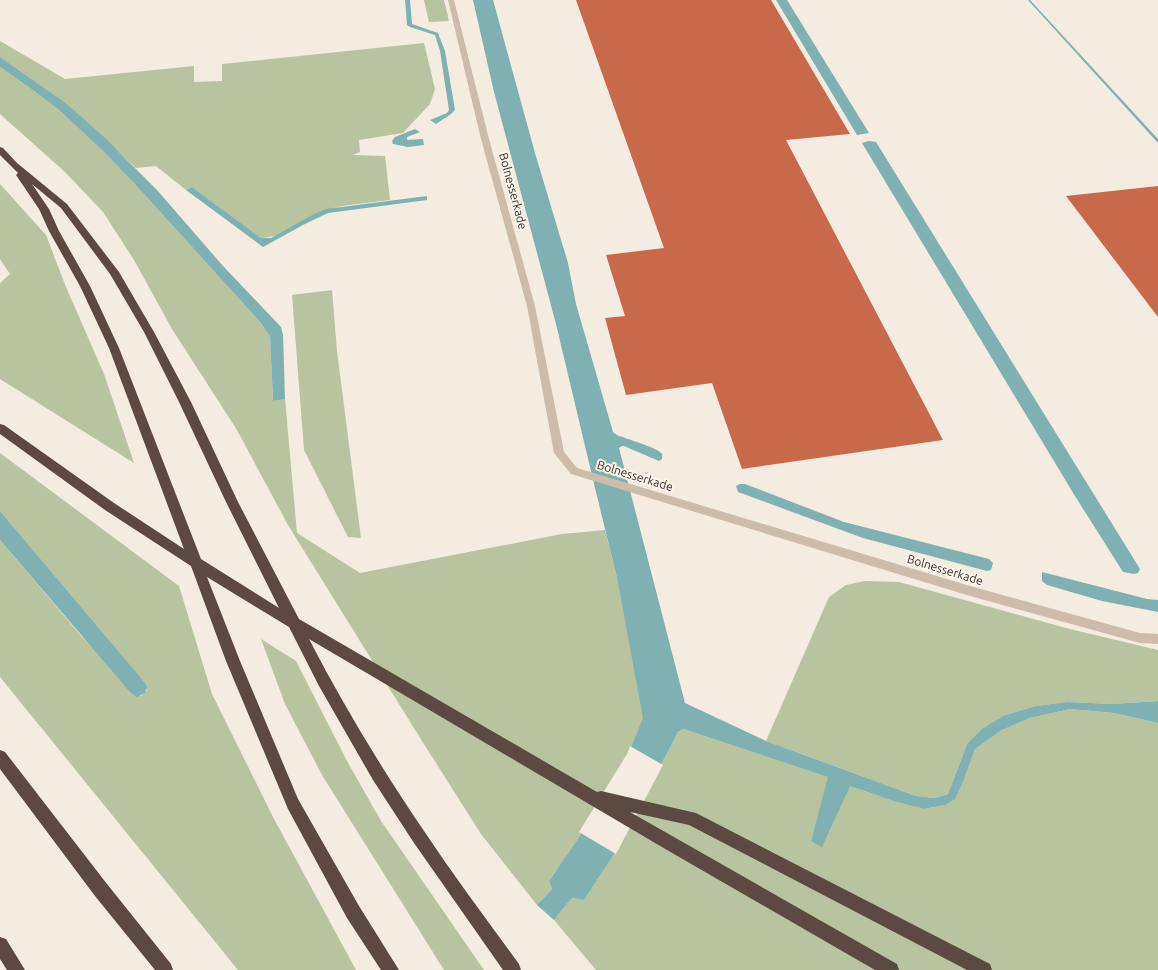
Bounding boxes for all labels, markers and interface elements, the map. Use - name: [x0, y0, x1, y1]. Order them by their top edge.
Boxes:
- street label: Bolnesserkade: [497, 151, 530, 231]
- street label: Bolnesserkade: [596, 458, 675, 493]
- street label: Bolnesserkade: [906, 552, 985, 587]

